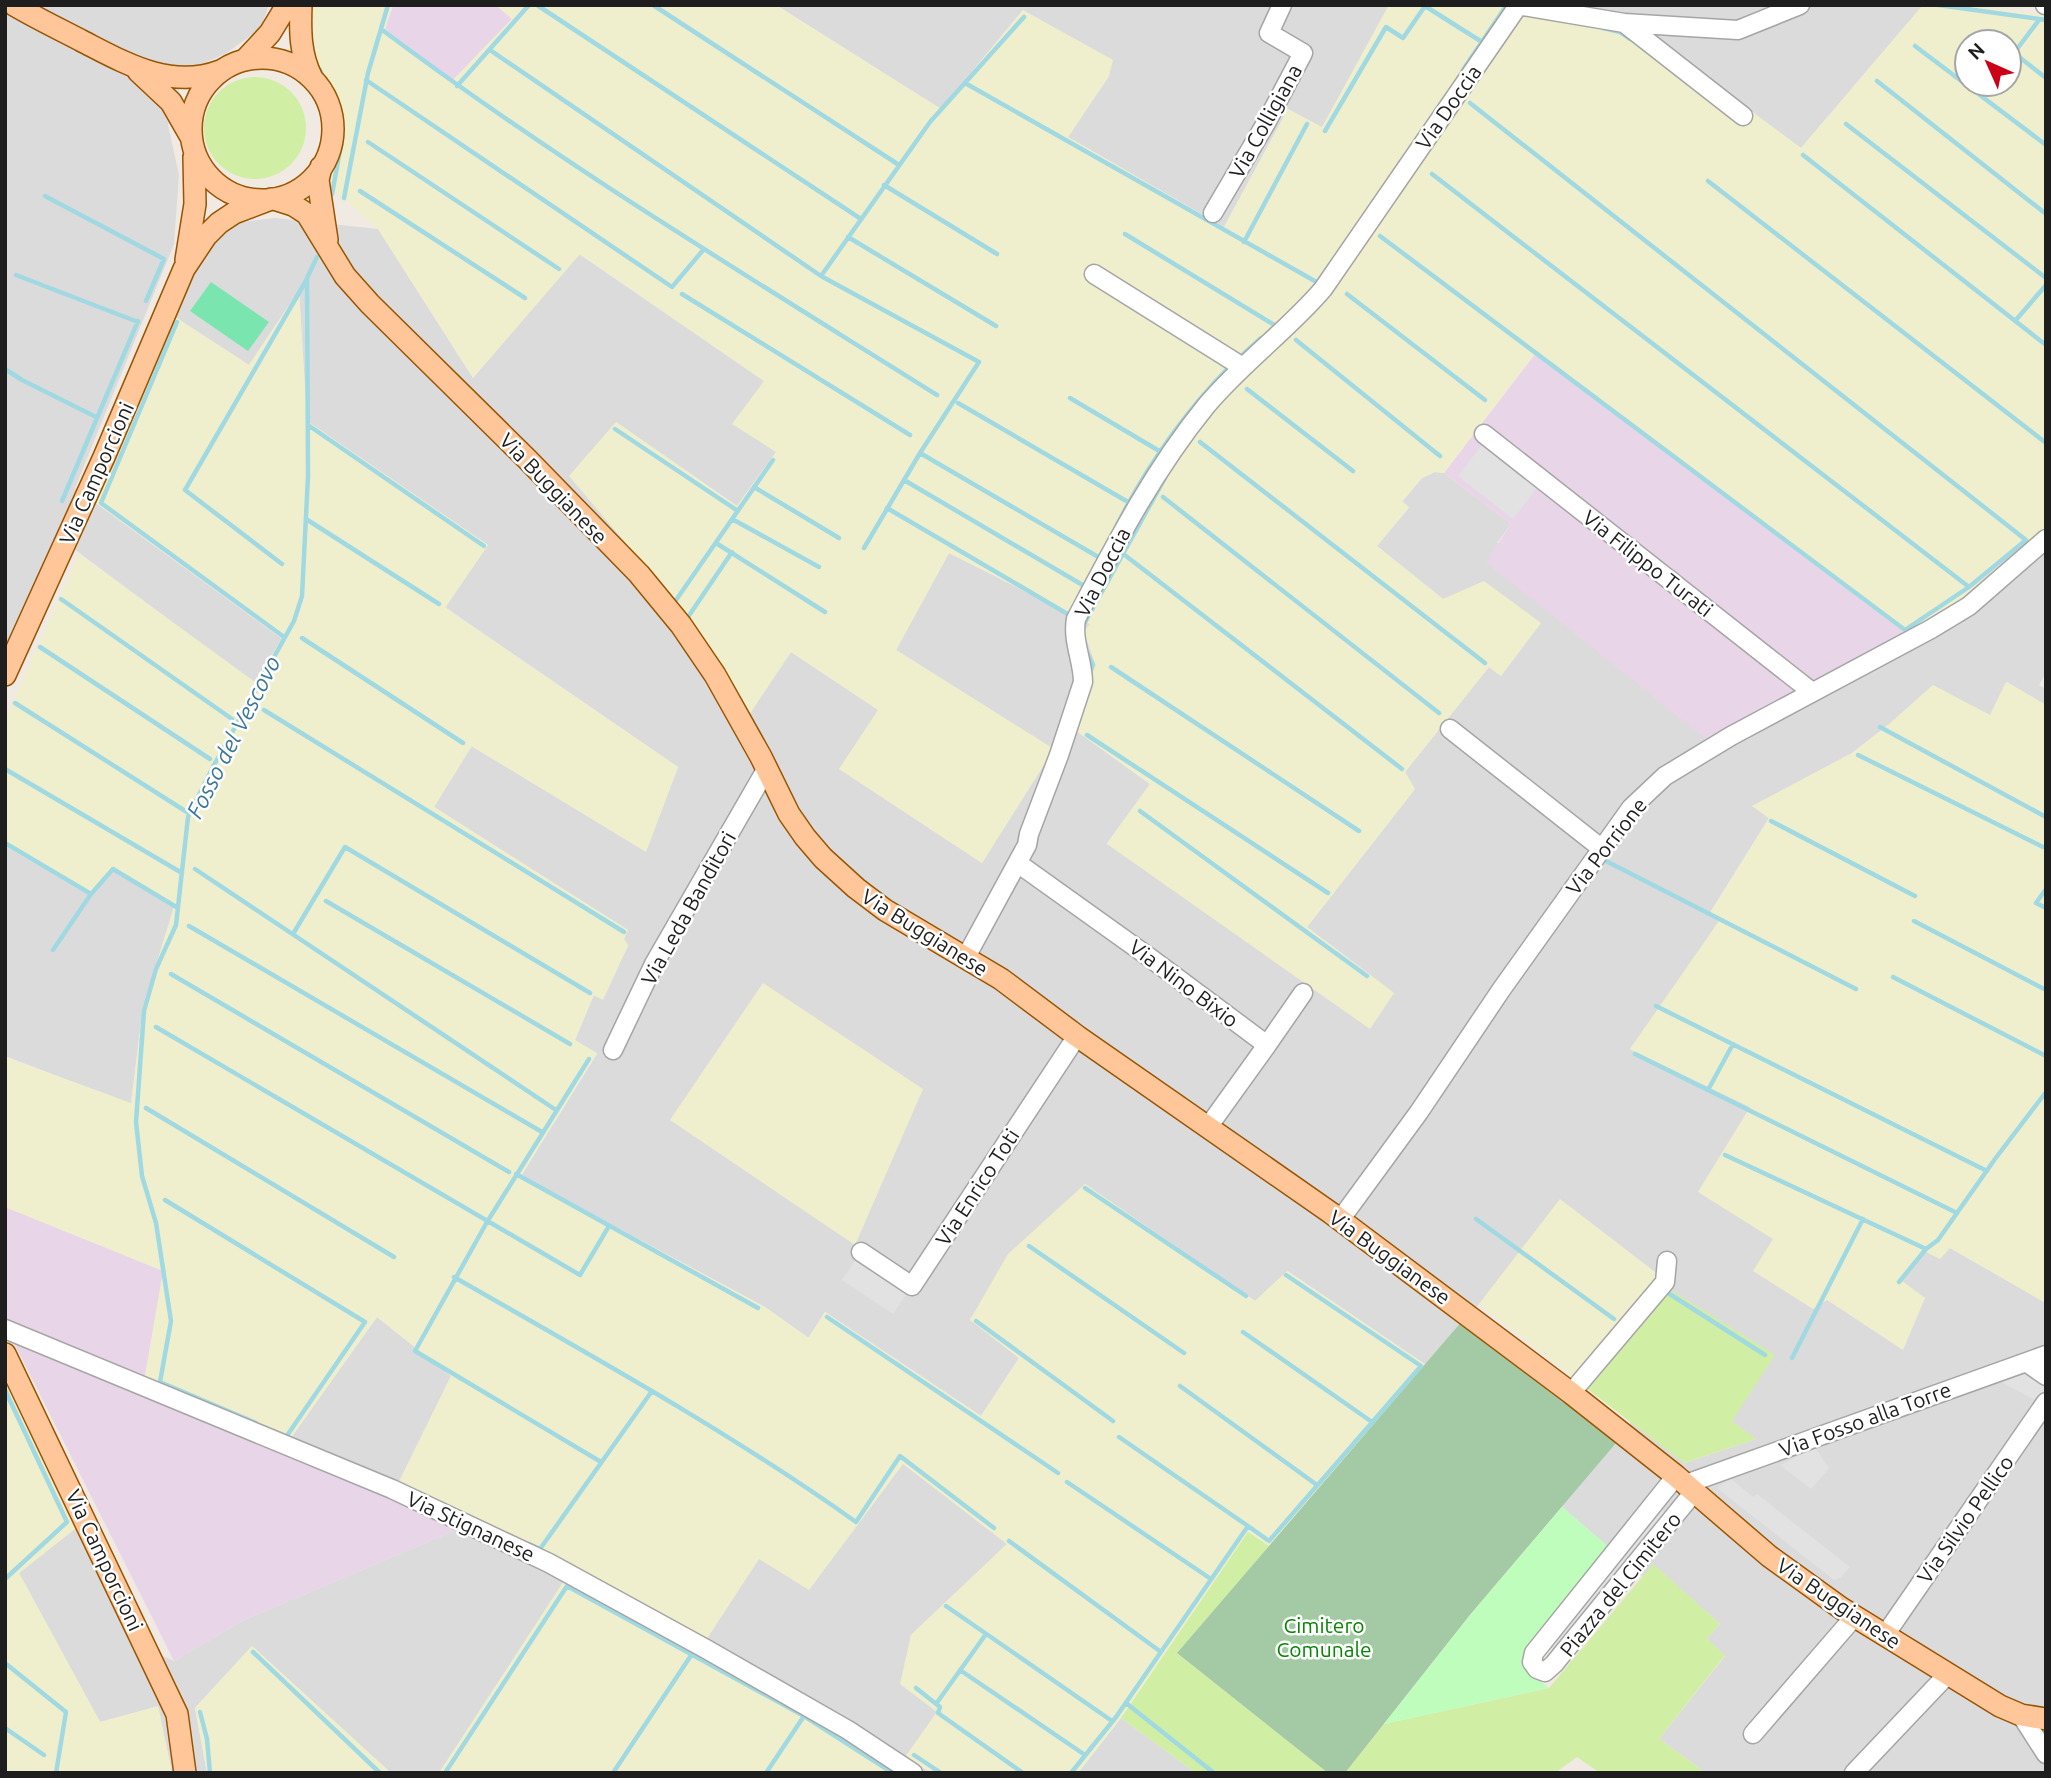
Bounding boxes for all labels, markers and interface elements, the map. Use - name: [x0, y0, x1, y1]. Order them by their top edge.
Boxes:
- north arrow: [1953, 28, 2023, 98]
- text: N: [1963, 38, 1989, 64]
- street label: Via Colligiana: [1224, 60, 1306, 182]
- street label: Via Doccia: [1410, 60, 1486, 154]
- street label: Via Camporcioni: [54, 398, 138, 548]
- street label: Via Buggianese: [495, 428, 613, 548]
- street label: Via Filippo Turati: [1578, 505, 1718, 621]
- street label: Via Doccia: [1069, 523, 1135, 621]
- water label: Fosso del Vescovo: [181, 652, 285, 822]
- street label: Via Porrione: [1561, 793, 1651, 899]
- street label: Via Leda Banditori: [636, 827, 740, 989]
- street label: Via Buggianese: [857, 884, 993, 980]
- street label: Via Nino Bixio: [1125, 934, 1243, 1032]
- street label: Via Enrico Toti: [930, 1124, 1024, 1250]
- street label: Via Buggianese: [1325, 1205, 1455, 1309]
- street label: Via Fosso alla Torre: [1776, 1377, 1954, 1461]
- street label: Via Silvio Pellico: [1912, 1450, 2018, 1588]
- street label: Via Camporcioni: [62, 1485, 148, 1635]
- street label: Via Stignanese: [403, 1486, 539, 1566]
- street label: Piazza del Cimitero: [1554, 1507, 1686, 1661]
- street label: Via Buggianese: [1772, 1553, 1906, 1653]
- park label: Cimitero Comunale: [1276, 1613, 1372, 1661]

